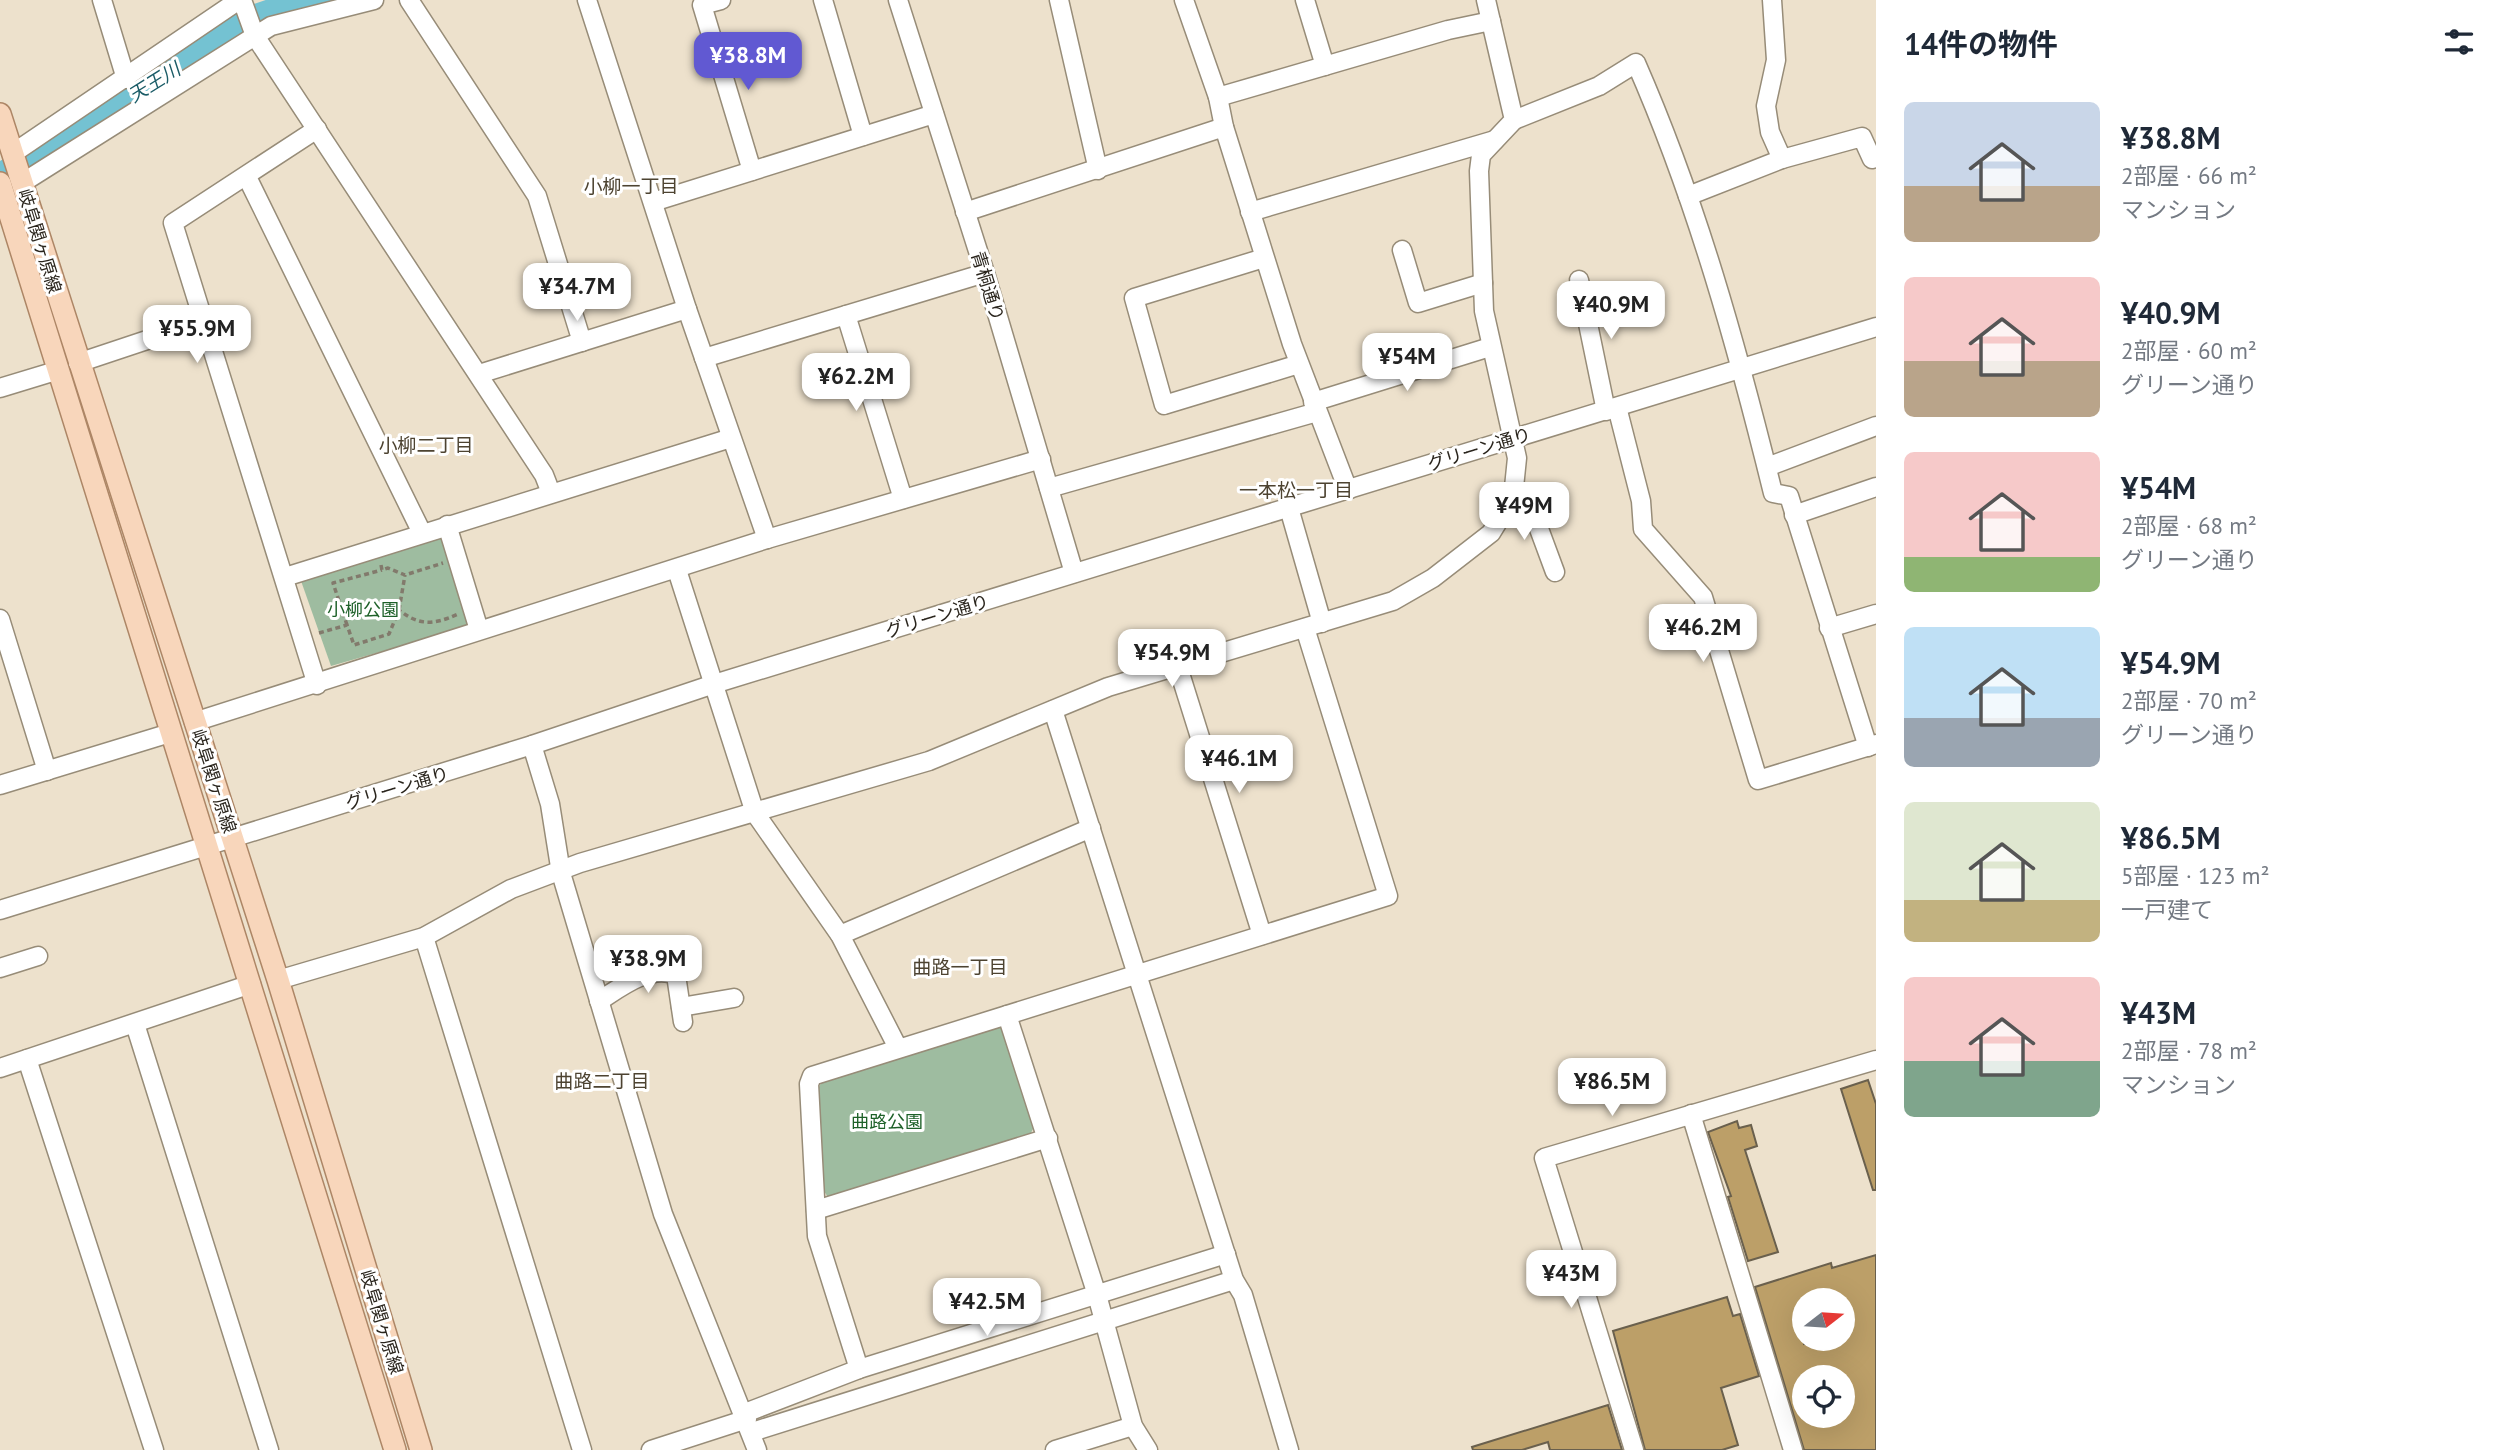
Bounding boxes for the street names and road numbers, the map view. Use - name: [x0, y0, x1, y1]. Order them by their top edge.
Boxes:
- street label: 岐阜関ヶ原線: [13, 186, 67, 296]
- street label: 青桐通り: [966, 248, 1010, 324]
- street label: グリーン通り: [1424, 422, 1534, 476]
- street label: グリーン通り: [882, 589, 992, 643]
- street label: 岐阜関ヶ原線: [186, 726, 242, 836]
- street label: グリーン通り: [342, 761, 452, 815]
- street label: 岐阜関ヶ原線: [355, 1267, 409, 1377]

